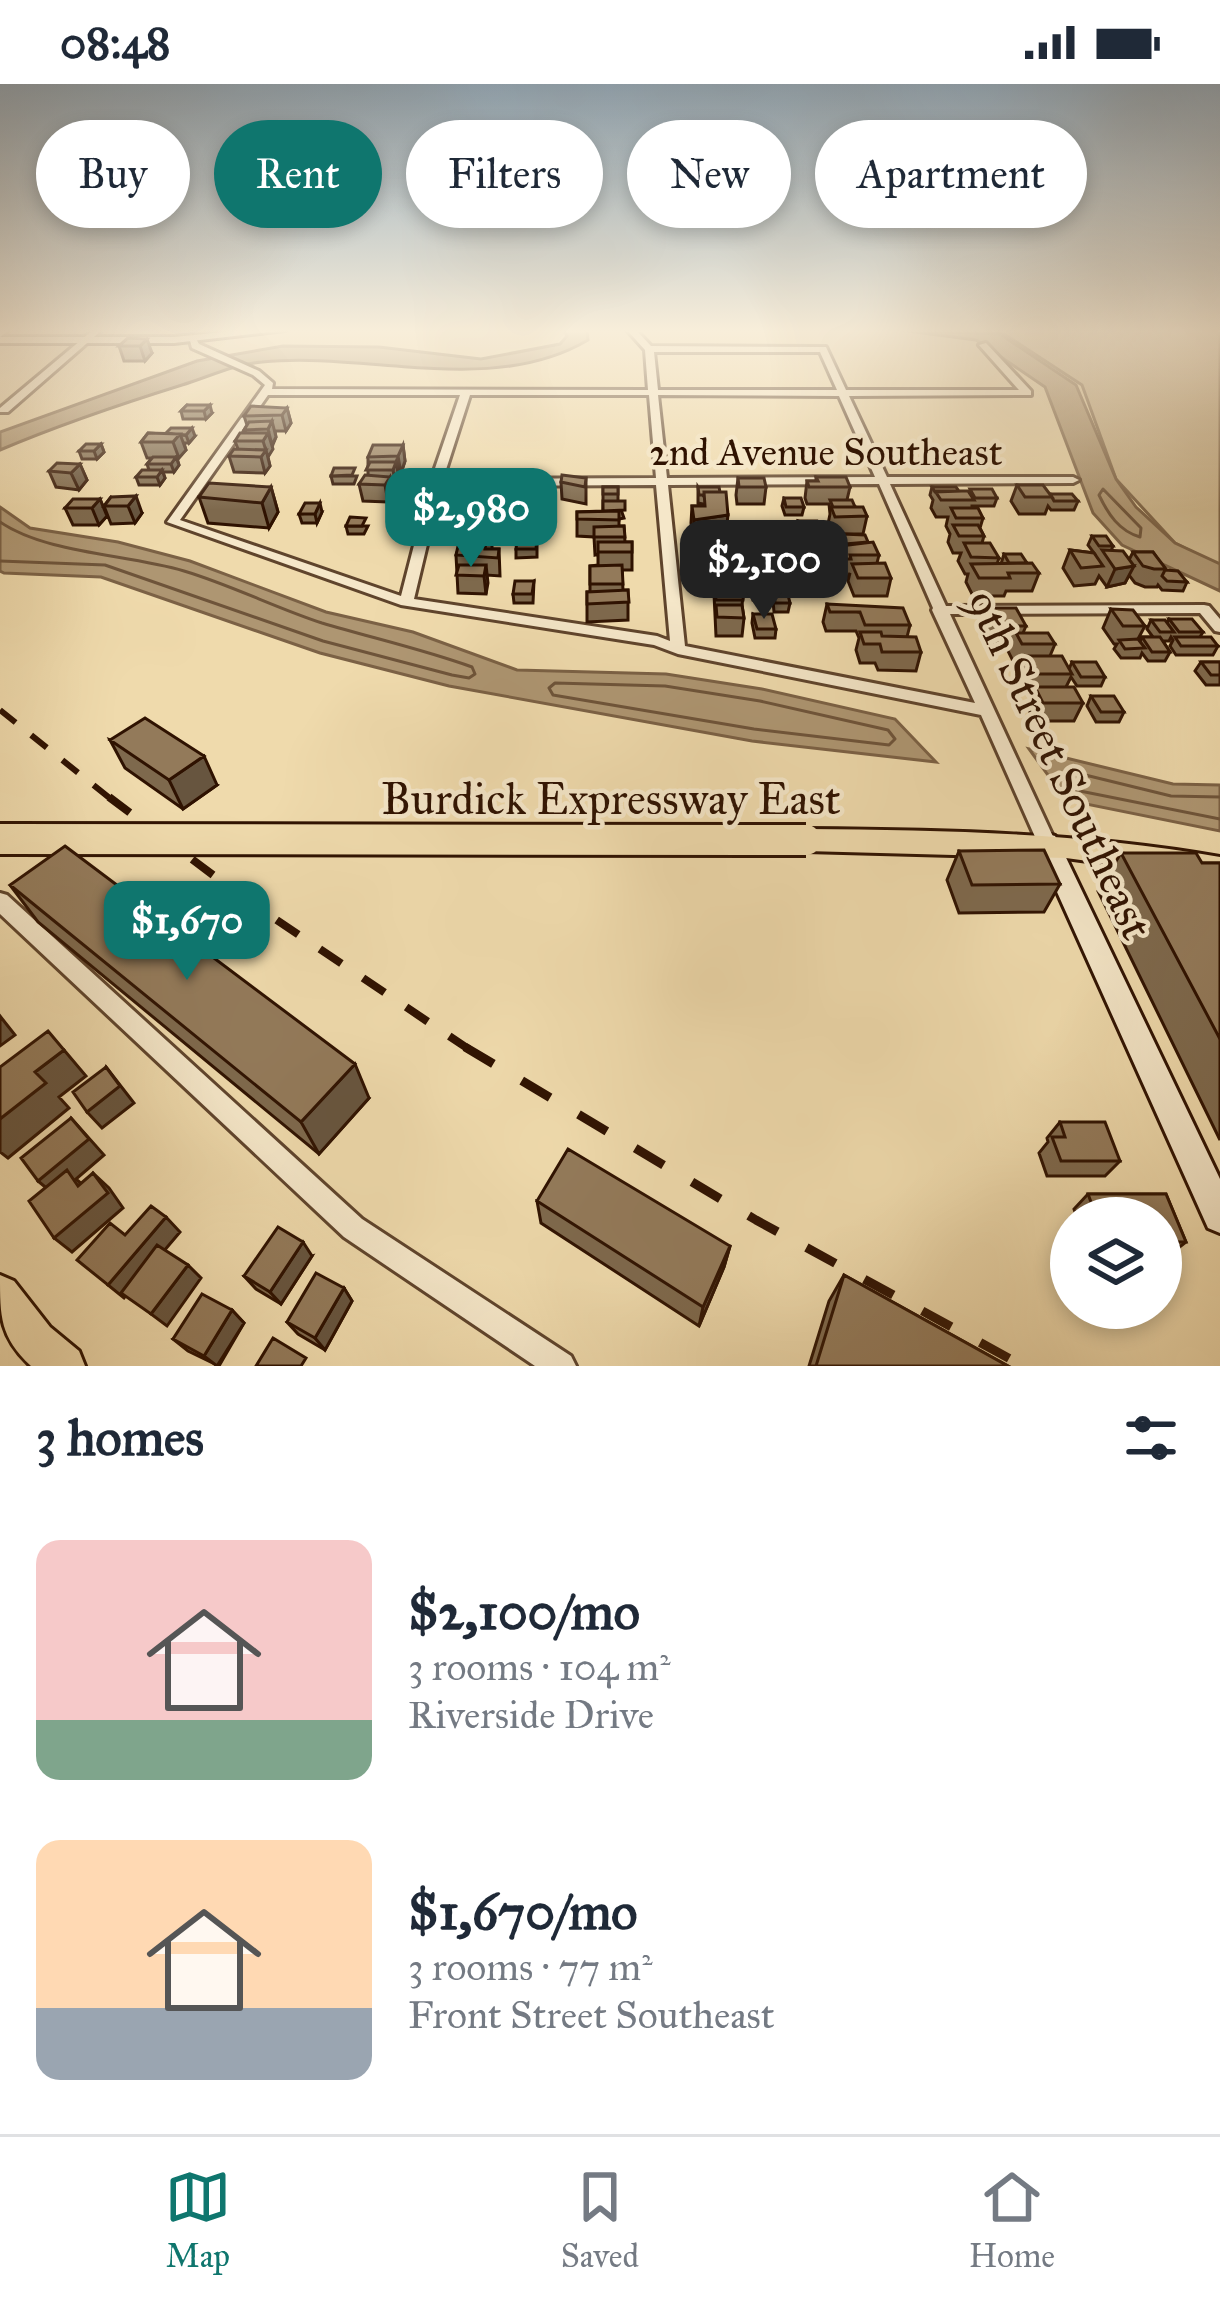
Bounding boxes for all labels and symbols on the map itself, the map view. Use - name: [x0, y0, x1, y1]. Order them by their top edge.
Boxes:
- street label: 2nd Avenue Southeast: [649, 428, 1003, 476]
- pin: $2,980: [373, 468, 569, 570]
- pin: $2,100: [666, 520, 862, 622]
- street label: 9th Street Southeast: [955, 580, 1165, 948]
- street label: Burdick Expressway East: [381, 771, 841, 826]
- pin: $1,670: [89, 881, 285, 983]

